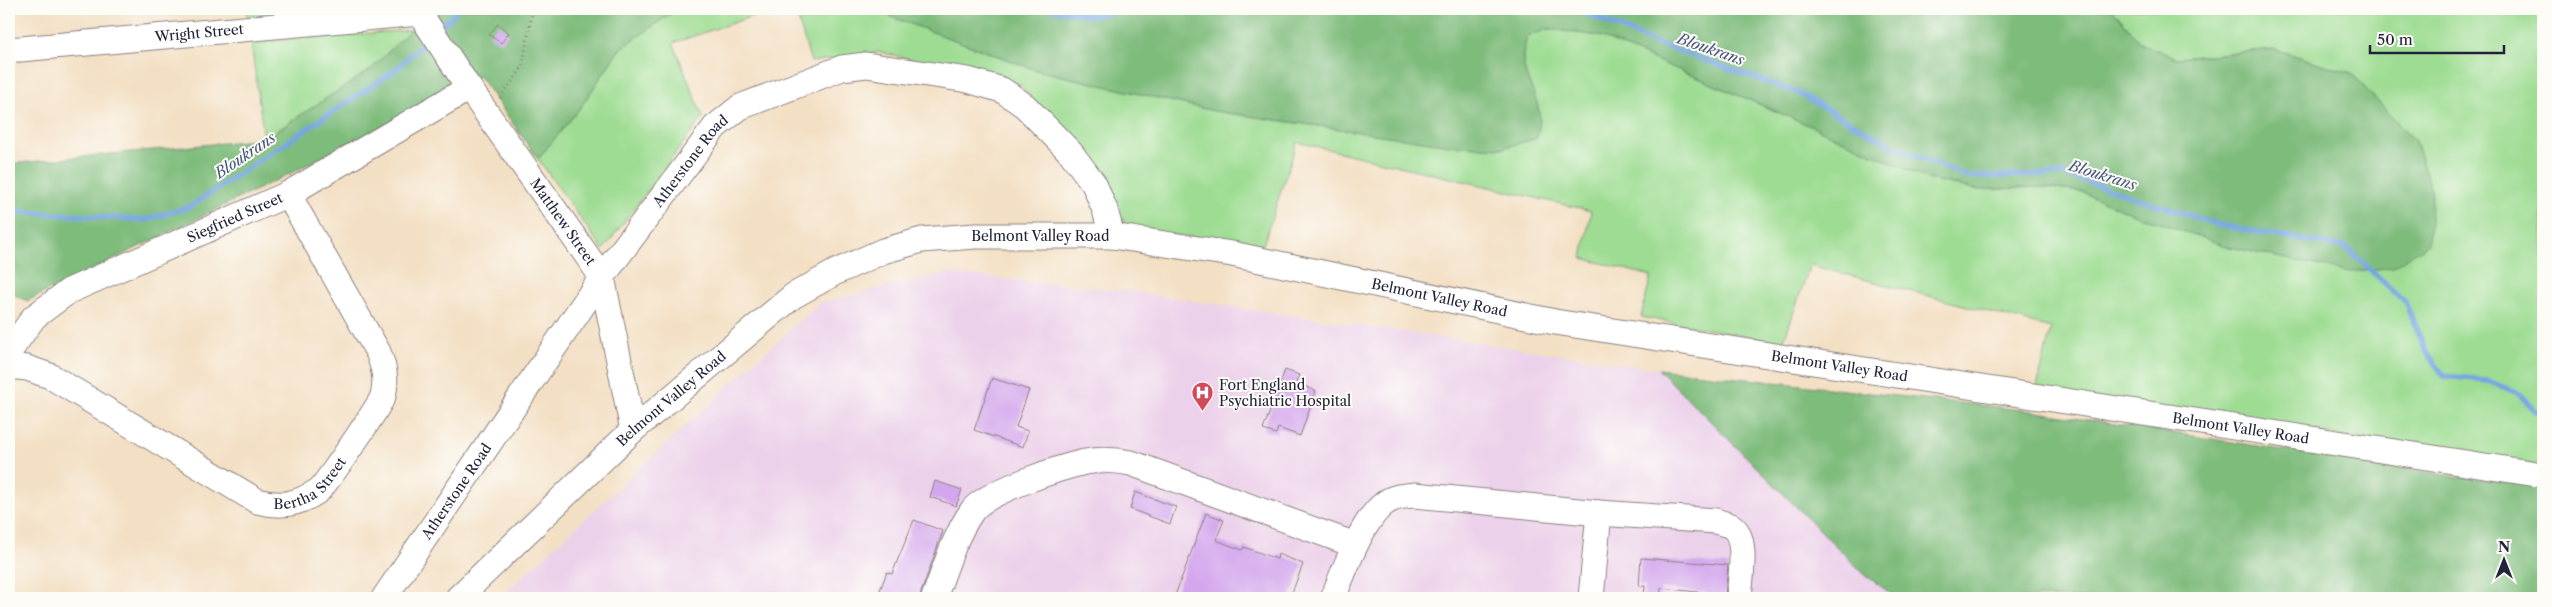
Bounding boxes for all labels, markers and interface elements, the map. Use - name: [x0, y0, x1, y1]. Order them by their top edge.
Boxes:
- street label: Wright Street: [153, 20, 244, 46]
- scale bar: [2370, 22, 2503, 54]
- water label: Bloukrans: [1674, 28, 1747, 69]
- text: 50 m: [2377, 30, 2413, 49]
- street label: Atherstone Road: [648, 111, 732, 211]
- water label: Bloukrans: [210, 127, 280, 183]
- water label: Bloukrans: [2066, 155, 2139, 194]
- street label: Matthew Street: [526, 175, 600, 269]
- street label: Siegfried Street: [184, 188, 286, 247]
- street label: Belmont Valley Road: [971, 227, 1110, 245]
- street label: Belmont Valley Road: [1370, 275, 1509, 321]
- street label: Belmont Valley Road: [613, 347, 730, 450]
- street label: Belmont Valley Road: [1770, 347, 1910, 386]
- place label: Fort England Psychiatric Hospital: [1219, 376, 1351, 410]
- hospital icon: Fort England Psychiatric Hospital: [1191, 381, 1215, 412]
- street label: Belmont Valley Road: [2171, 409, 2311, 448]
- street label: Atherstone Road: [417, 439, 496, 544]
- street label: Bertha Street: [273, 454, 350, 513]
- north arrow: [2480, 534, 2530, 584]
- text: N: [2498, 538, 2510, 556]

